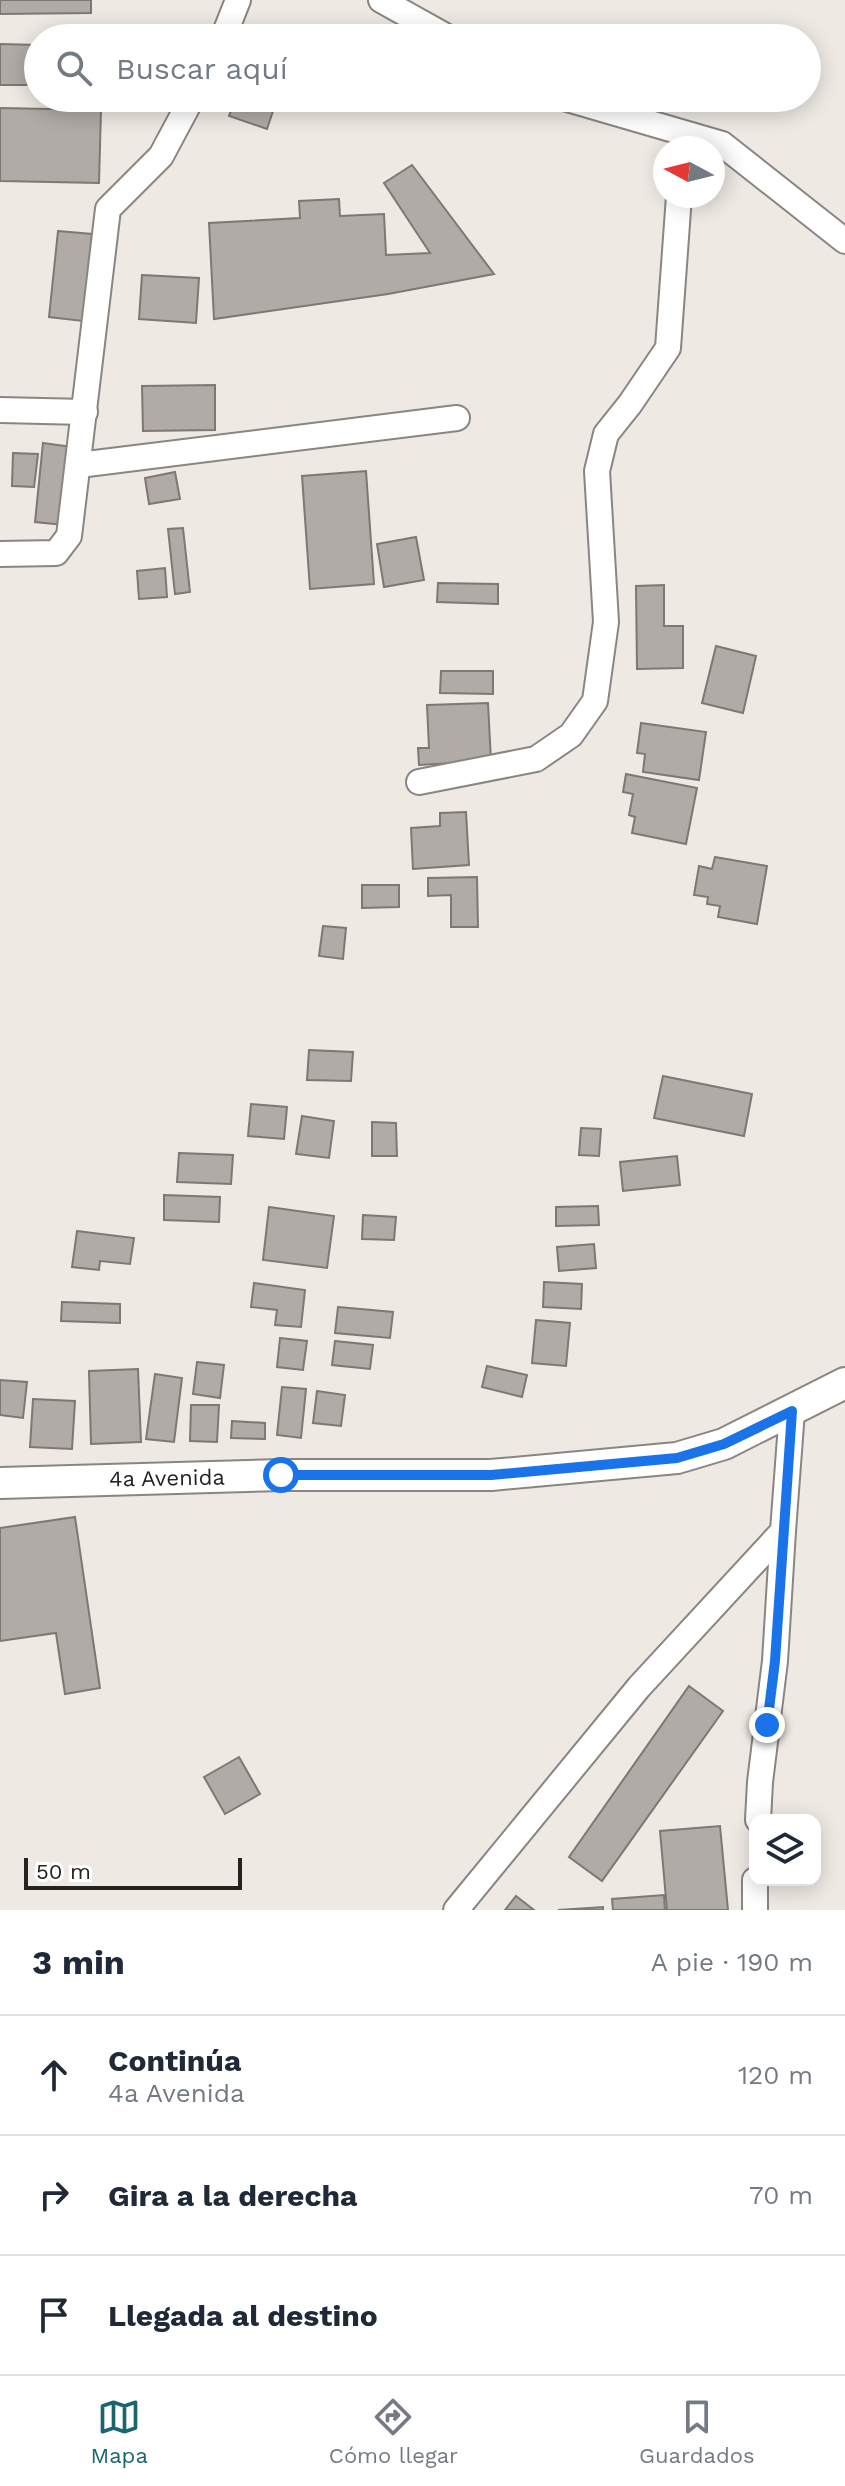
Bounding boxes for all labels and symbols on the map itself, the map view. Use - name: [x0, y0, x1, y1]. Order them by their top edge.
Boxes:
- north arrow: [653, 136, 725, 208]
- route start: [263, 1457, 299, 1493]
- street label: 4a Avenida: [109, 1464, 225, 1492]
- route end: [749, 1707, 785, 1743]
- scale bar: [24, 1854, 242, 1890]

